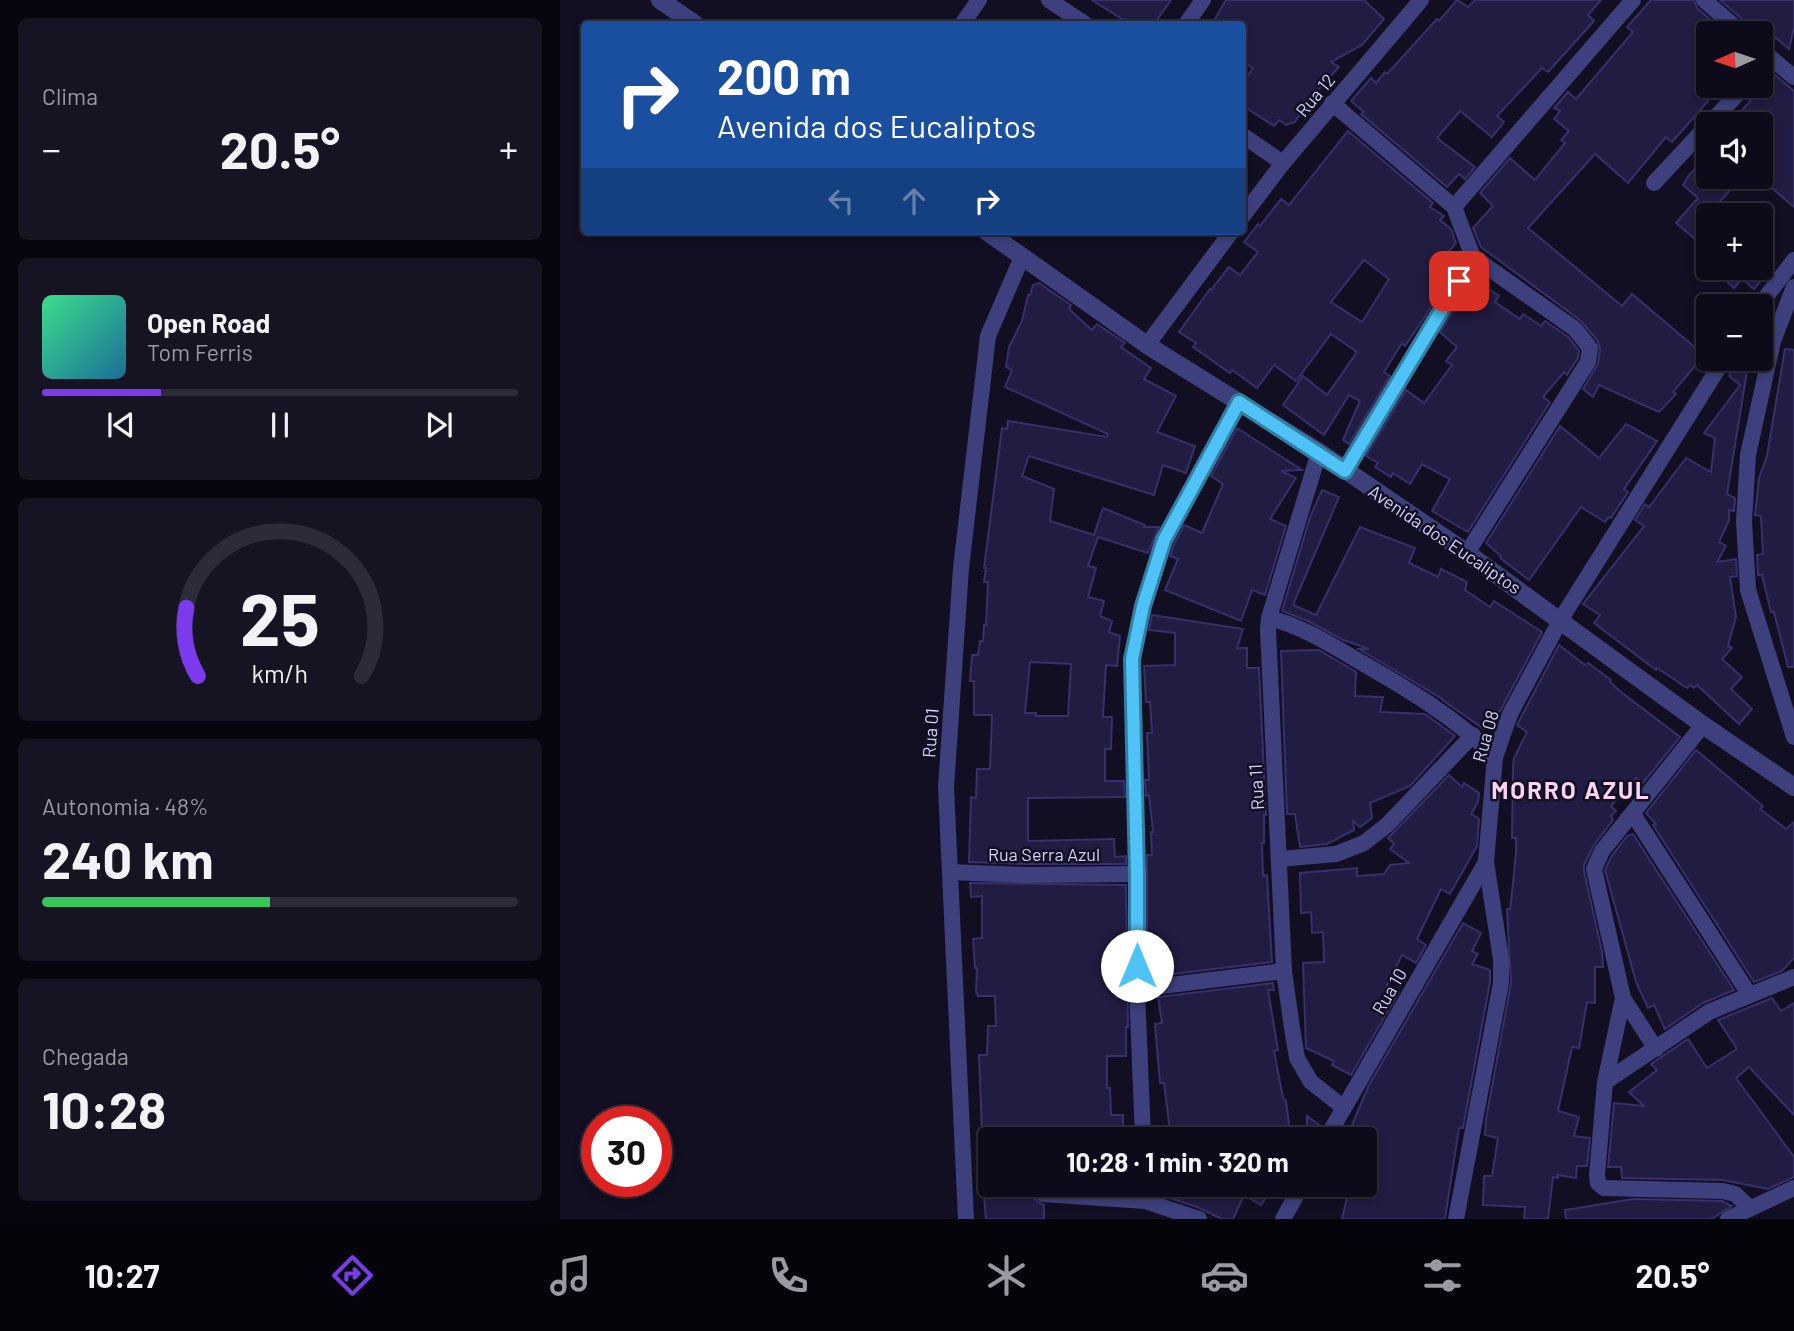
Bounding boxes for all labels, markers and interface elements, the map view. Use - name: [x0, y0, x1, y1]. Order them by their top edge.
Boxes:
- north arrow: [1696, 21, 1773, 98]
- map controls: [1696, 21, 1773, 371]
- text: 200 m: [717, 46, 851, 105]
- icon: right: [602, 49, 693, 140]
- street label: Rua 12: [1291, 69, 1339, 121]
- text: Clima: [42, 82, 98, 110]
- text: Avenida dos Eucaliptos: [717, 106, 1036, 144]
- button: sound: [1696, 112, 1773, 189]
- text: 20.5°: [220, 117, 340, 179]
- text: −: [42, 125, 61, 171]
- text: +: [499, 125, 518, 171]
- icon: left: [822, 182, 860, 220]
- icon: ahead: [895, 182, 933, 220]
- icon: right: [968, 182, 1006, 220]
- button: +: [1696, 203, 1773, 280]
- pin: [1429, 251, 1489, 311]
- icon: arrive: [1440, 262, 1478, 300]
- button: −: [1696, 294, 1773, 371]
- text: Open Road: [147, 307, 270, 338]
- text: Tom Ferris: [147, 338, 253, 366]
- icon: previous: [102, 406, 140, 444]
- icon: pause: [261, 406, 299, 444]
- icon: next: [420, 406, 458, 444]
- street label: Avenida dos Eucaliptos: [1364, 480, 1526, 598]
- text: 25: [240, 573, 320, 661]
- text: km/h: [252, 657, 308, 687]
- street label: Rua 08: [1467, 707, 1503, 765]
- street label: Rua 01: [917, 708, 943, 758]
- street label: Rua 11: [1244, 763, 1268, 811]
- district label: MORRO AZUL: [1491, 775, 1651, 804]
- text: Autonomia · 48%: [42, 792, 208, 820]
- text: 240 km: [42, 827, 214, 889]
- street label: Rua Serra Azul: [988, 843, 1100, 865]
- position arrow: [1100, 929, 1174, 1003]
- street label: Rua 10: [1367, 964, 1411, 1018]
- text: Chegada: [42, 1042, 129, 1070]
- text: 10:28: [42, 1077, 166, 1139]
- speed limit sign: 30: [581, 1106, 672, 1197]
- text: 10:28 · 1 min · 320 m: [1066, 1146, 1289, 1177]
- icon: directions: [328, 1251, 377, 1300]
- icon: music: [546, 1251, 595, 1300]
- icon: phone: [764, 1251, 813, 1300]
- icon: climate: [982, 1251, 1031, 1300]
- icon: car: [1200, 1251, 1249, 1300]
- icon: filters: [1418, 1251, 1467, 1300]
- text: 10:27: [84, 1256, 159, 1294]
- text: 20.5°: [1635, 1256, 1710, 1294]

